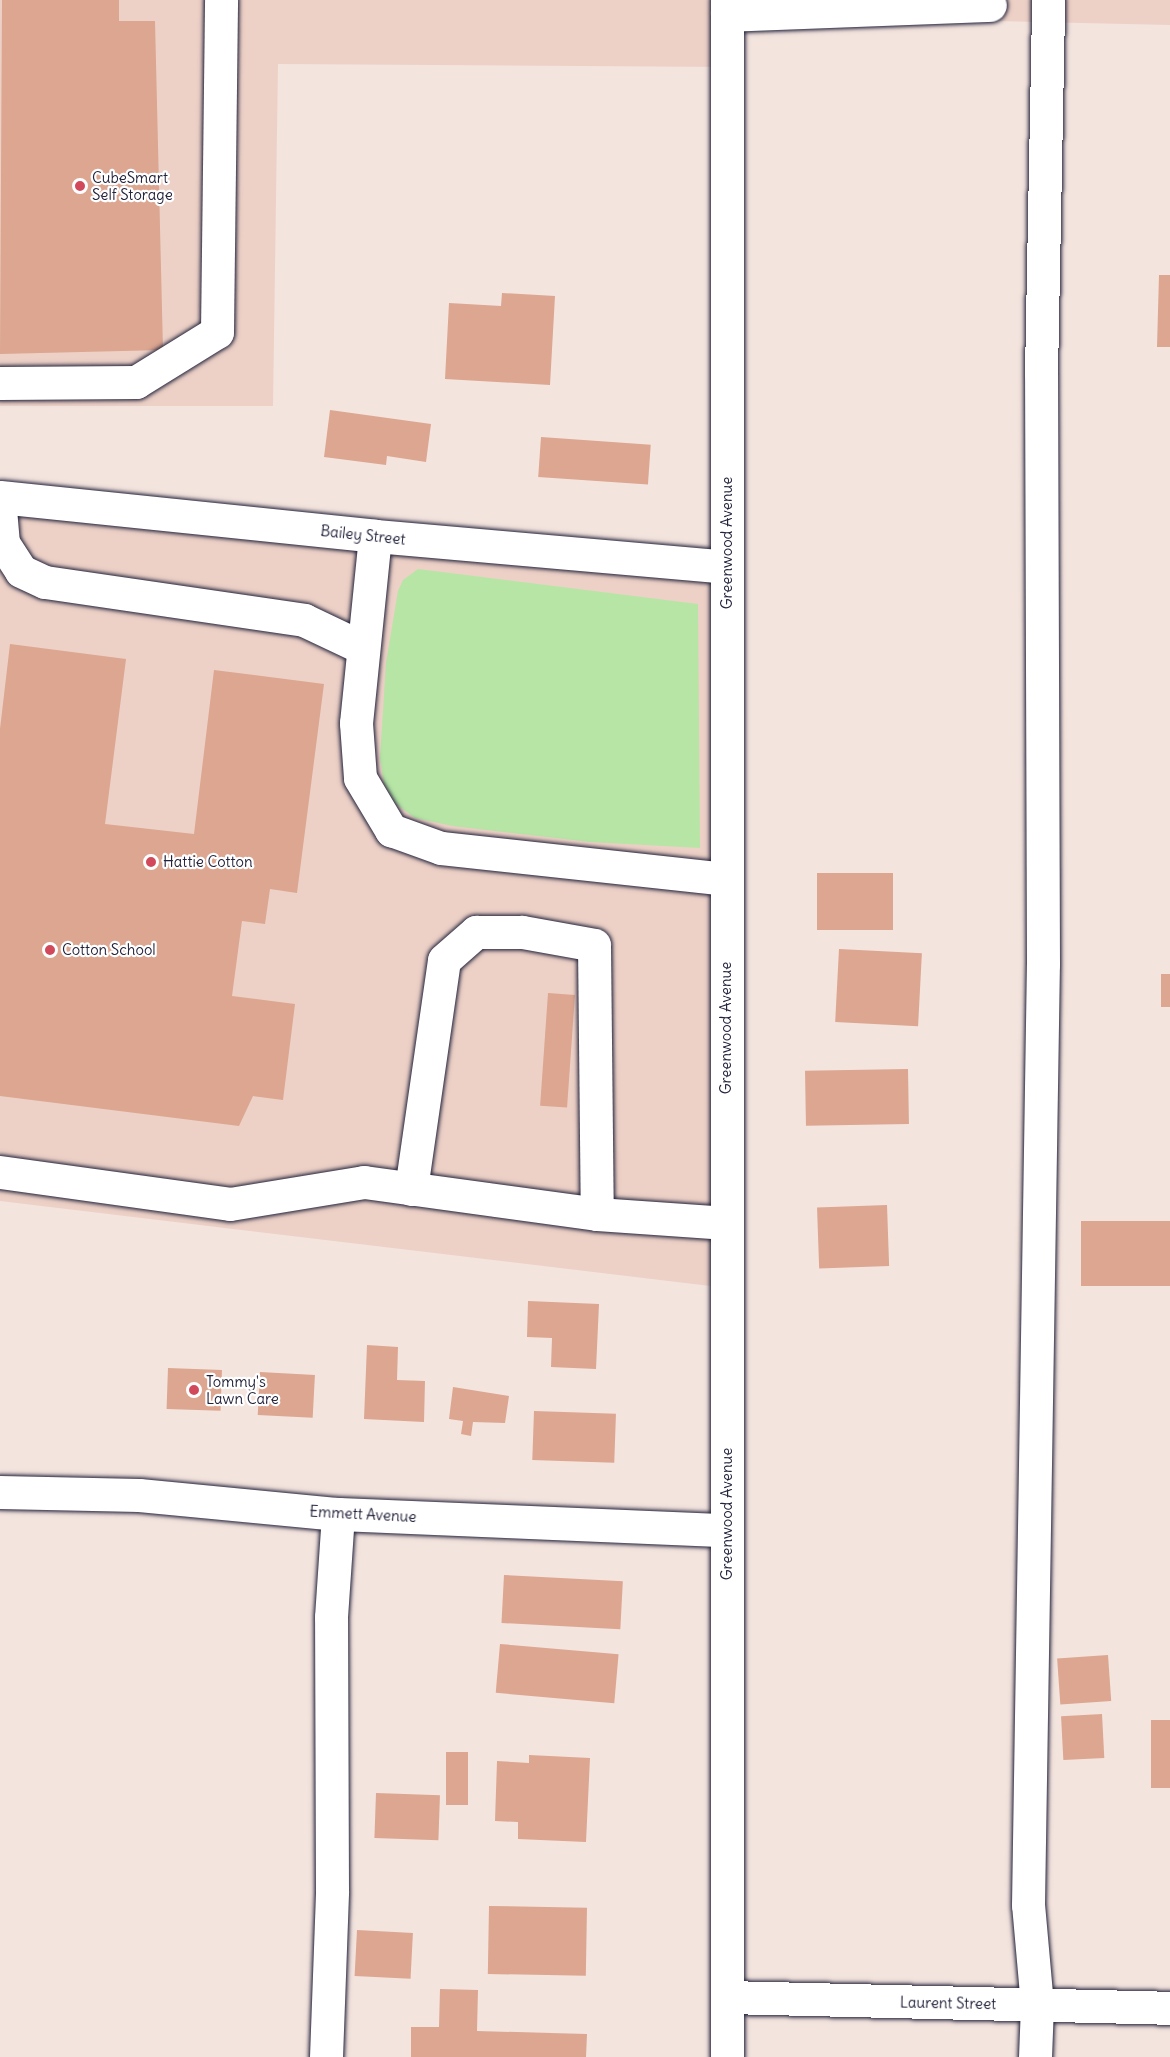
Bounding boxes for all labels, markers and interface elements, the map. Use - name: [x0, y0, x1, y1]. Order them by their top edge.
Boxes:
- place label: CubeSmart Self Storage: [92, 168, 173, 203]
- marker: CubeSmart Self Storage: [73, 179, 87, 193]
- street label: Greenwood Avenue: [718, 477, 736, 609]
- street label: Bailey Street: [320, 522, 406, 548]
- place label: Hattie Cotton: [163, 853, 253, 871]
- marker: Hattie Cotton: [144, 855, 158, 869]
- place label: Cotton School: [62, 941, 156, 959]
- marker: Cotton School: [43, 943, 57, 957]
- street label: Greenwood Avenue: [717, 962, 735, 1094]
- place label: Tommy's Lawn Care: [206, 1372, 279, 1407]
- marker: Tommy's Lawn Care: [187, 1383, 201, 1397]
- street label: Greenwood Avenue: [718, 1448, 736, 1580]
- street label: Emmett Avenue: [309, 1502, 417, 1526]
- street label: Laurent Street: [900, 1993, 996, 2013]

